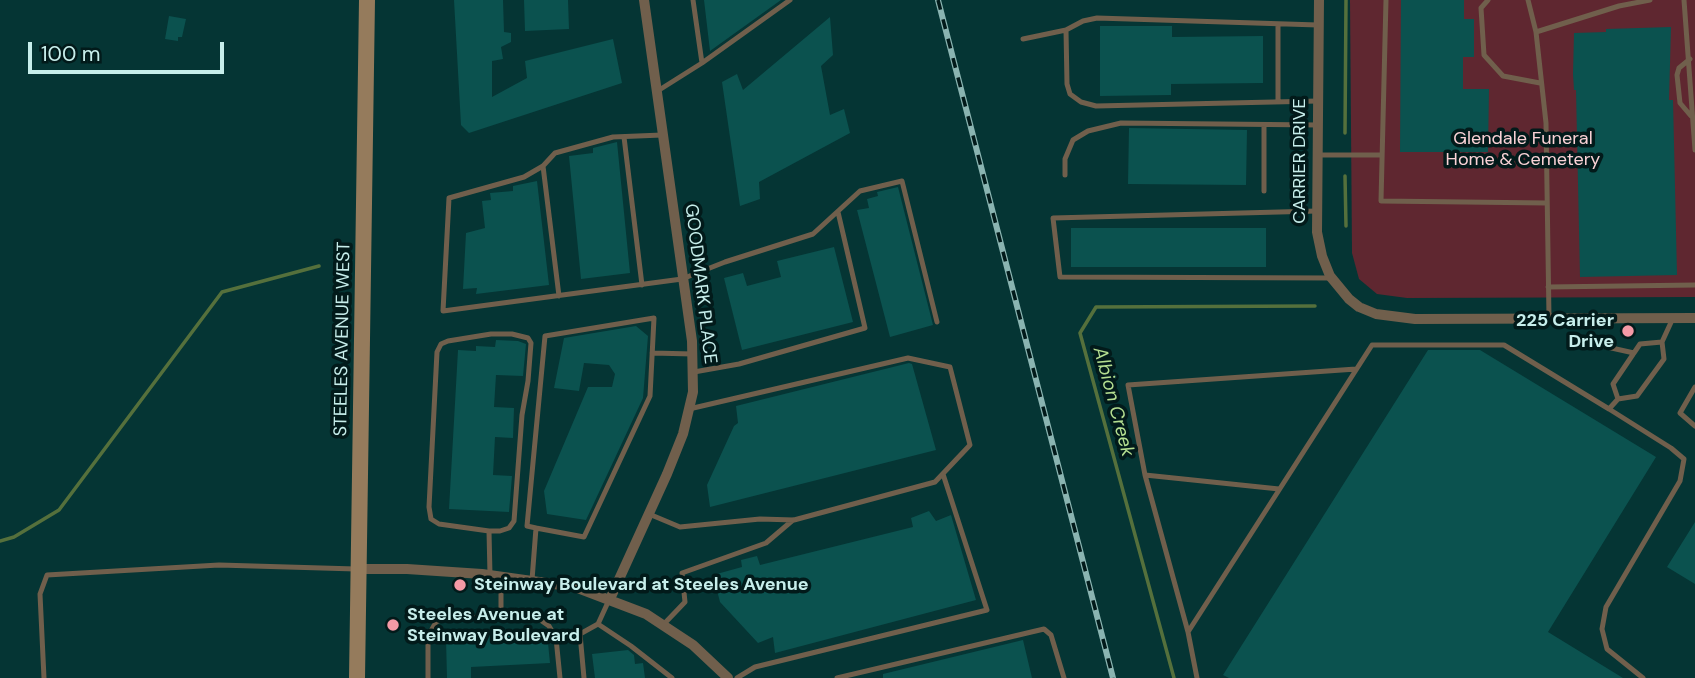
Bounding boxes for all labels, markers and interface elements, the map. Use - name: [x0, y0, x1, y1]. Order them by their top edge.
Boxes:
- scale bar: [32, 28, 228, 72]
- text: 100 m: [41, 40, 101, 68]
- street label: CARRIER DRIVE: [1289, 98, 1311, 224]
- park label: Glendale Funeral Home & Cemetery: [1446, 128, 1600, 170]
- street label: GOODMARK PLACE: [679, 203, 721, 365]
- street label: STEELES AVENUE WEST: [331, 241, 355, 437]
- place label: 225 Carrier Drive: [1516, 310, 1614, 352]
- marker: 225 Carrier Drive: [1620, 323, 1636, 339]
- water label: Albion Creek: [1087, 345, 1139, 459]
- place label: Steinway Boulevard at Steeles Avenue: [474, 574, 809, 596]
- marker: Steinway Boulevard at Steeles Avenue: [452, 577, 468, 593]
- place label: Steeles Avenue at Steinway Boulevard: [407, 604, 580, 646]
- marker: Steeles Avenue at Steinway Boulevard: [385, 617, 401, 633]

